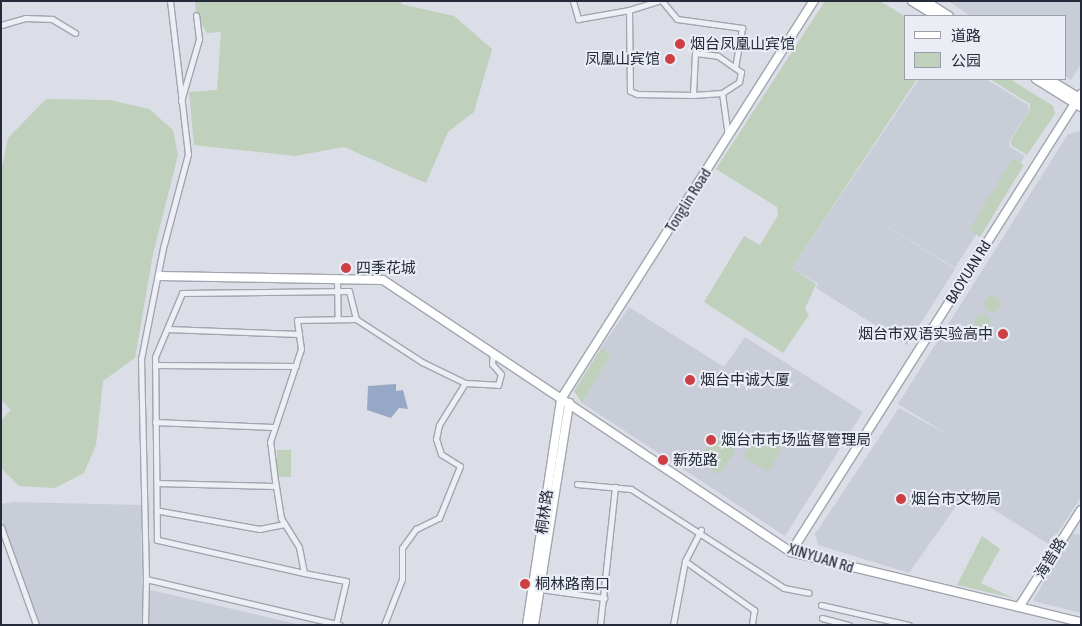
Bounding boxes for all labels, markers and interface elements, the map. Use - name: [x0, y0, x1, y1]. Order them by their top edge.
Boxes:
- legend: [904, 15, 1067, 80]
- text: 道路: [951, 27, 981, 44]
- place label: 烟台凤凰山宾馆: [690, 35, 795, 53]
- marker: 烟台凤凰山宾馆: [674, 38, 686, 50]
- place label: 凤凰山宾馆: [585, 50, 660, 68]
- text: 公园: [951, 52, 981, 69]
- marker: 凤凰山宾馆: [664, 53, 676, 65]
- street label: Tonglin Road: [661, 165, 715, 235]
- street label: BAOYUAN Rd: [942, 237, 994, 307]
- place label: 四季花城: [356, 259, 416, 277]
- marker: 四季花城: [340, 262, 352, 274]
- place label: 烟台市双语实验高中: [858, 325, 993, 343]
- marker: 烟台市双语实验高中: [997, 328, 1009, 340]
- place label: 烟台中诚大厦: [700, 371, 790, 389]
- marker: 烟台中诚大厦: [684, 374, 696, 386]
- place label: 烟台市市场监督管理局: [721, 431, 871, 449]
- marker: 烟台市市场监督管理局: [705, 434, 717, 446]
- place label: 新苑路: [673, 451, 718, 469]
- marker: 新苑路: [657, 454, 669, 466]
- street label: 桐林路: [532, 488, 556, 536]
- place label: 烟台市文物局: [911, 490, 1001, 508]
- marker: 烟台市文物局: [895, 493, 907, 505]
- street label: 海普路: [1030, 534, 1070, 582]
- street label: XINYUAN Rd: [786, 539, 856, 577]
- place label: 桐林路南口: [535, 575, 610, 593]
- marker: 桐林路南口: [519, 578, 531, 590]

